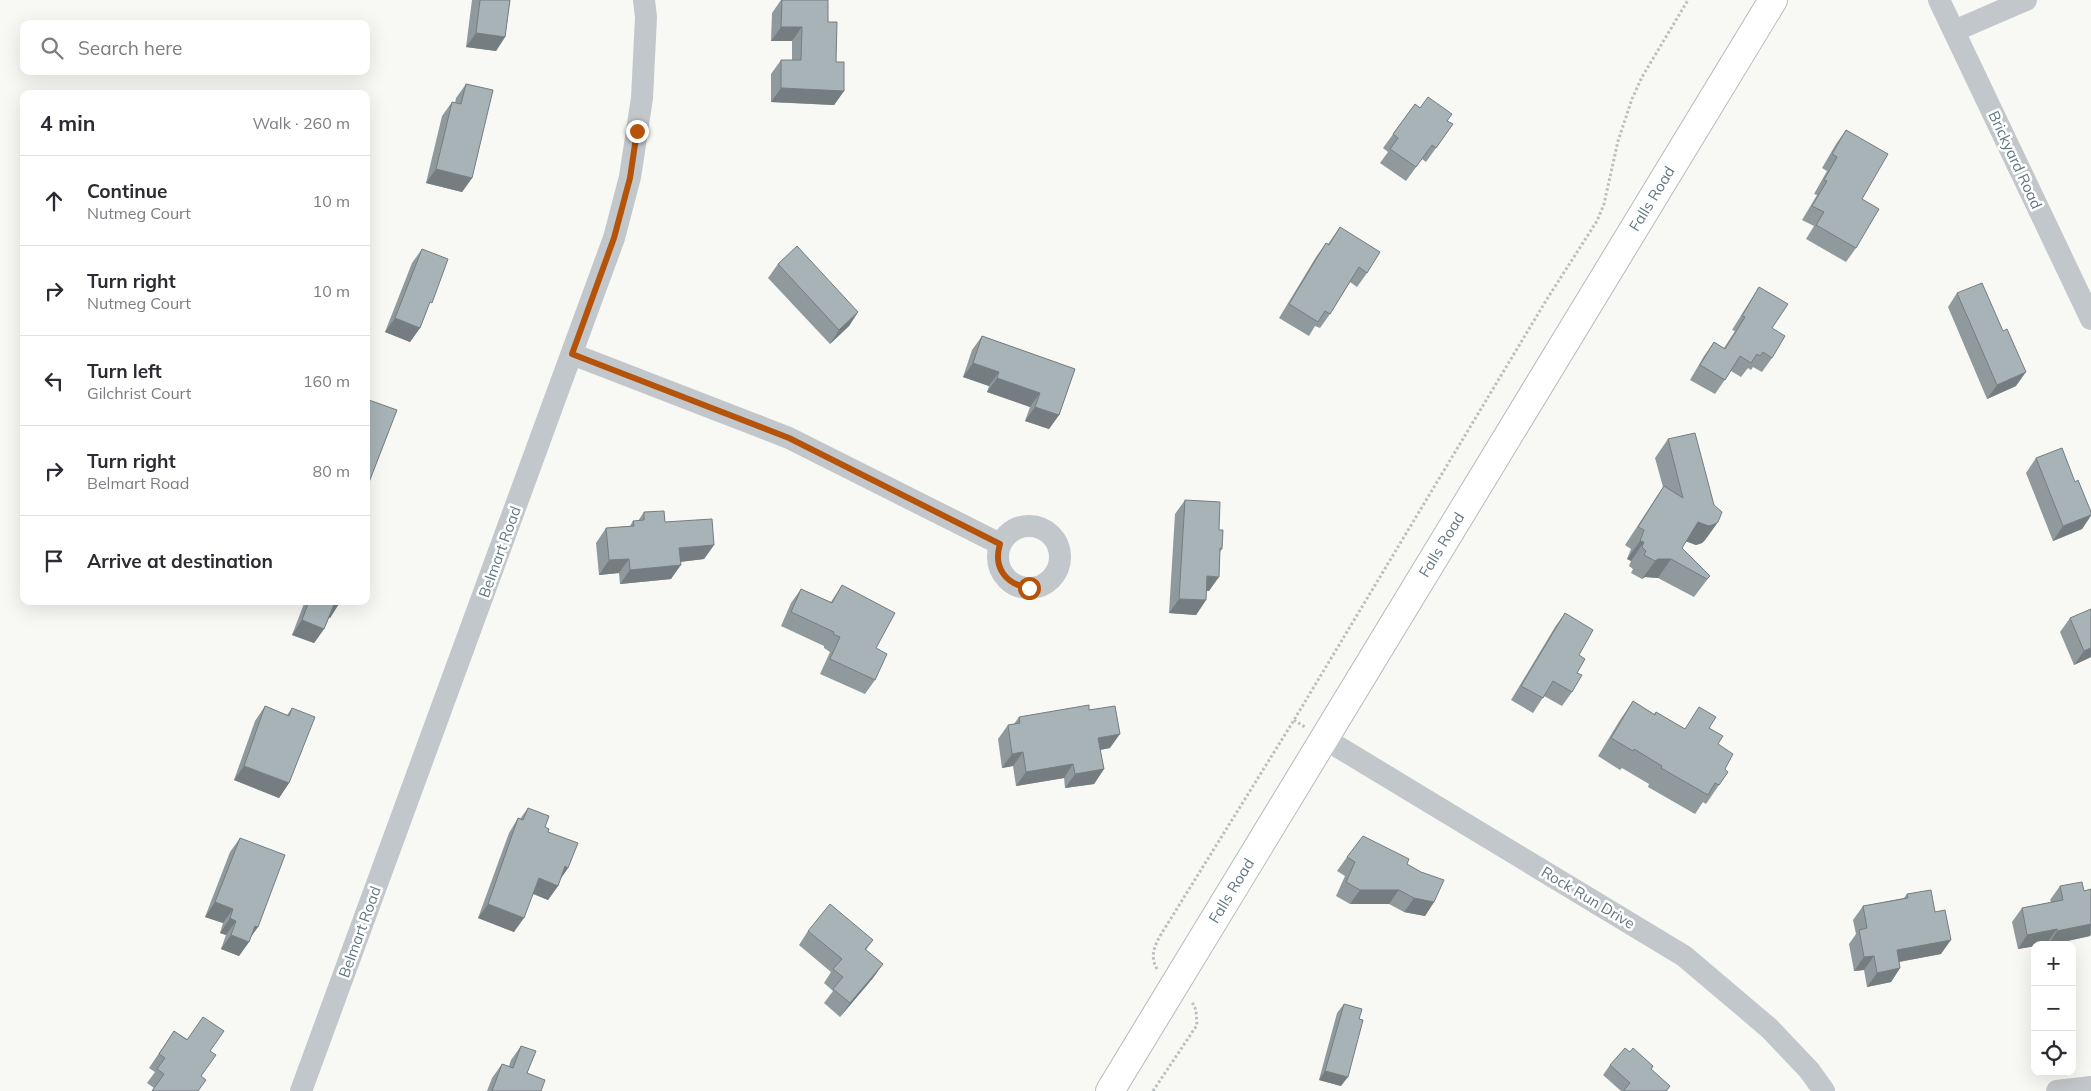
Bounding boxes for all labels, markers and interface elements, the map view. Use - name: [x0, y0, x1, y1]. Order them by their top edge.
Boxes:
- search box: [20, 20, 370, 75]
- icon: search: [38, 34, 66, 62]
- text: Search here: [78, 36, 182, 60]
- street label: Brickyard Road: [1984, 108, 2046, 212]
- text: 4 min: [40, 110, 95, 136]
- text: Walk · 260 m: [252, 113, 350, 133]
- route end: [626, 120, 649, 143]
- street label: Falls Road: [1625, 163, 1679, 234]
- text: Continue: [87, 179, 167, 203]
- icon: ahead: [40, 187, 68, 215]
- text: 10 m: [313, 191, 350, 211]
- text: Nutmeg Court: [87, 203, 191, 223]
- text: Turn right: [87, 269, 176, 293]
- icon: right: [40, 277, 68, 305]
- text: 10 m: [313, 281, 350, 301]
- text: Nutmeg Court: [87, 293, 191, 313]
- text: Turn left: [87, 359, 162, 383]
- icon: left: [40, 367, 68, 395]
- text: 160 m: [303, 371, 350, 391]
- text: Gilchrist Court: [87, 383, 191, 403]
- text: Turn right: [87, 449, 176, 473]
- icon: right: [40, 457, 68, 485]
- text: 80 m: [313, 461, 350, 481]
- text: Belmart Road: [87, 473, 189, 493]
- street label: Belmart Road: [474, 504, 525, 600]
- street label: Falls Road: [1414, 509, 1468, 581]
- icon: arrive: [40, 547, 68, 575]
- text: Arrive at destination: [87, 549, 273, 573]
- route start: [1018, 577, 1041, 600]
- street label: Falls Road: [1204, 855, 1258, 927]
- street label: Rock Run Drive: [1538, 862, 1639, 933]
- street label: Belmart Road: [334, 884, 385, 980]
- map controls: [2031, 941, 2076, 1076]
- button: +: [2031, 941, 2076, 986]
- button: −: [2031, 986, 2076, 1031]
- button: locate: [2031, 1031, 2076, 1076]

